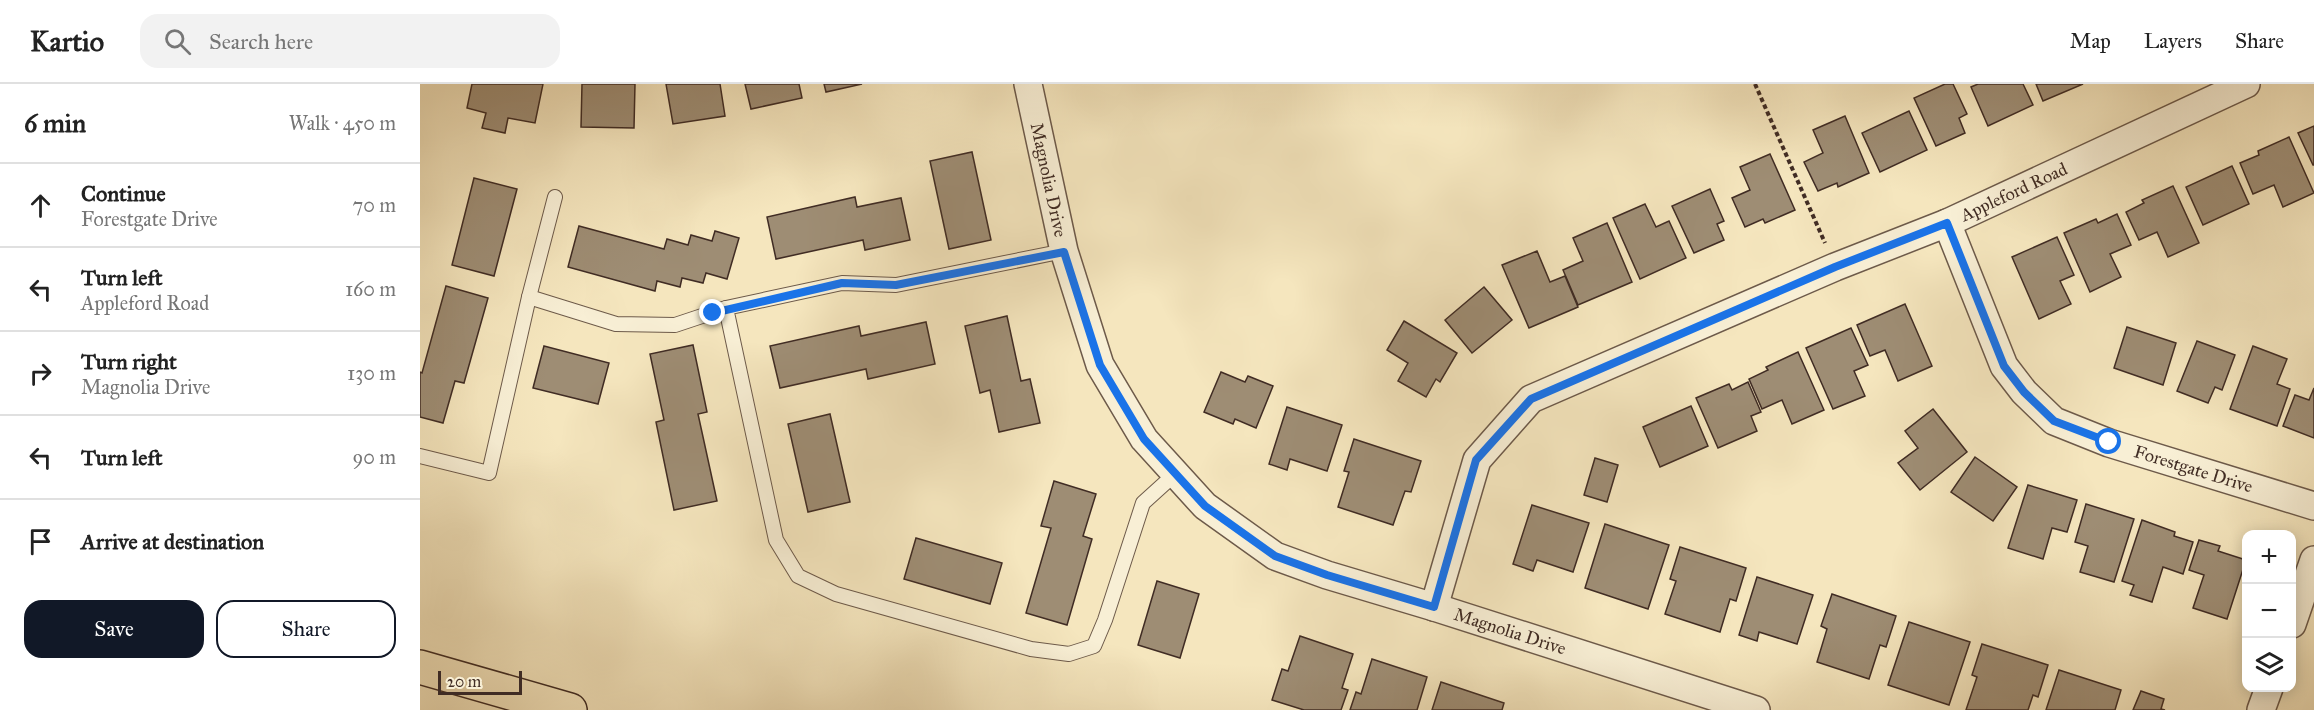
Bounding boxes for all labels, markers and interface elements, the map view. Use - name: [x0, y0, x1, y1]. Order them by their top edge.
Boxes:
- search box: [140, 14, 560, 68]
- text: Kartio: [30, 24, 104, 59]
- icon: search: [161, 25, 194, 58]
- text: Search here: [209, 28, 313, 55]
- text: Map: [2070, 28, 2111, 54]
- text: Layers: [2144, 28, 2202, 54]
- text: Share: [2235, 28, 2284, 54]
- text: 6 min: [24, 107, 86, 139]
- text: Walk · 450 m: [289, 111, 396, 135]
- street label: Magnolia Drive: [1026, 121, 1072, 239]
- street label: Appleford Road: [1956, 158, 2071, 227]
- text: Continue: [81, 180, 166, 207]
- icon: ahead: [24, 189, 57, 222]
- text: 70 m: [353, 193, 396, 217]
- text: Forestgate Drive: [81, 207, 218, 231]
- text: Turn left: [81, 264, 163, 291]
- icon: left: [24, 273, 57, 306]
- text: 160 m: [345, 277, 396, 301]
- text: Appleford Road: [81, 291, 209, 315]
- route end: [699, 299, 725, 325]
- text: Turn right: [81, 348, 177, 375]
- icon: right: [24, 357, 57, 390]
- text: 130 m: [347, 361, 396, 385]
- text: Magnolia Drive: [81, 375, 210, 399]
- route start: [2095, 428, 2121, 454]
- street label: Forestgate Drive: [2131, 440, 2255, 498]
- icon: left: [24, 441, 57, 474]
- text: Turn left: [81, 444, 163, 471]
- text: 90 m: [353, 445, 396, 469]
- icon: arrive: [24, 525, 57, 558]
- text: Arrive at destination: [81, 528, 264, 555]
- map controls: [2242, 530, 2296, 692]
- button: +: [2242, 530, 2296, 584]
- button: −: [2242, 584, 2296, 638]
- button: Save: [24, 600, 204, 658]
- button: Share: [216, 600, 396, 658]
- street label: Magnolia Drive: [1451, 603, 1569, 660]
- button: layers: [2242, 638, 2296, 692]
- scale bar: [438, 668, 522, 696]
- text: 20 m: [447, 672, 481, 691]

